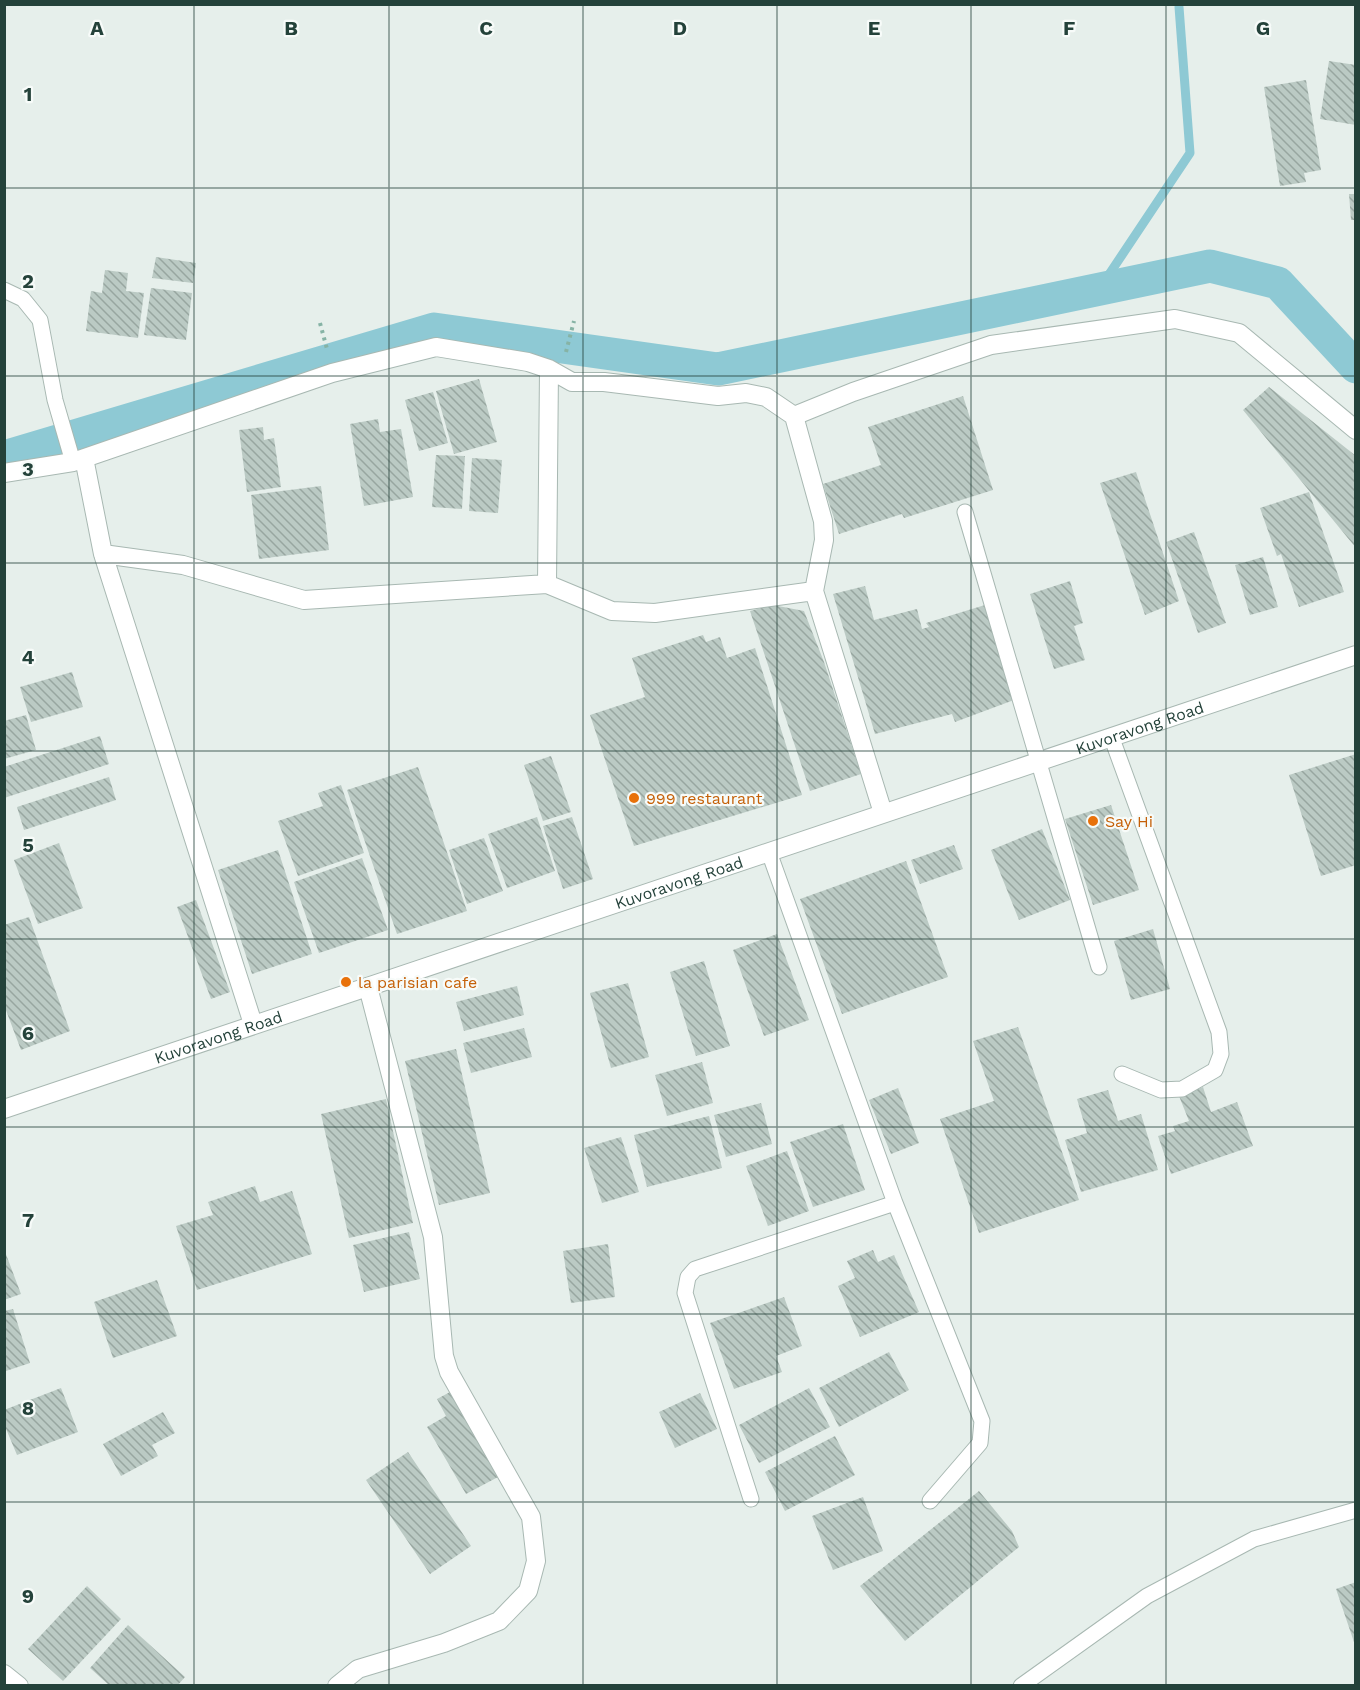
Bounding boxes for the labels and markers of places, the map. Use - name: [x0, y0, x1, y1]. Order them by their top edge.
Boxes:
- place label: 999 restaurant: [646, 789, 763, 808]
- marker: 999 restaurant: [627, 791, 641, 805]
- place label: Say Hi: [1105, 812, 1153, 831]
- marker: Say Hi: [1086, 814, 1100, 828]
- place label: la parisian cafe: [358, 973, 477, 992]
- marker: la parisian cafe: [339, 975, 353, 989]

